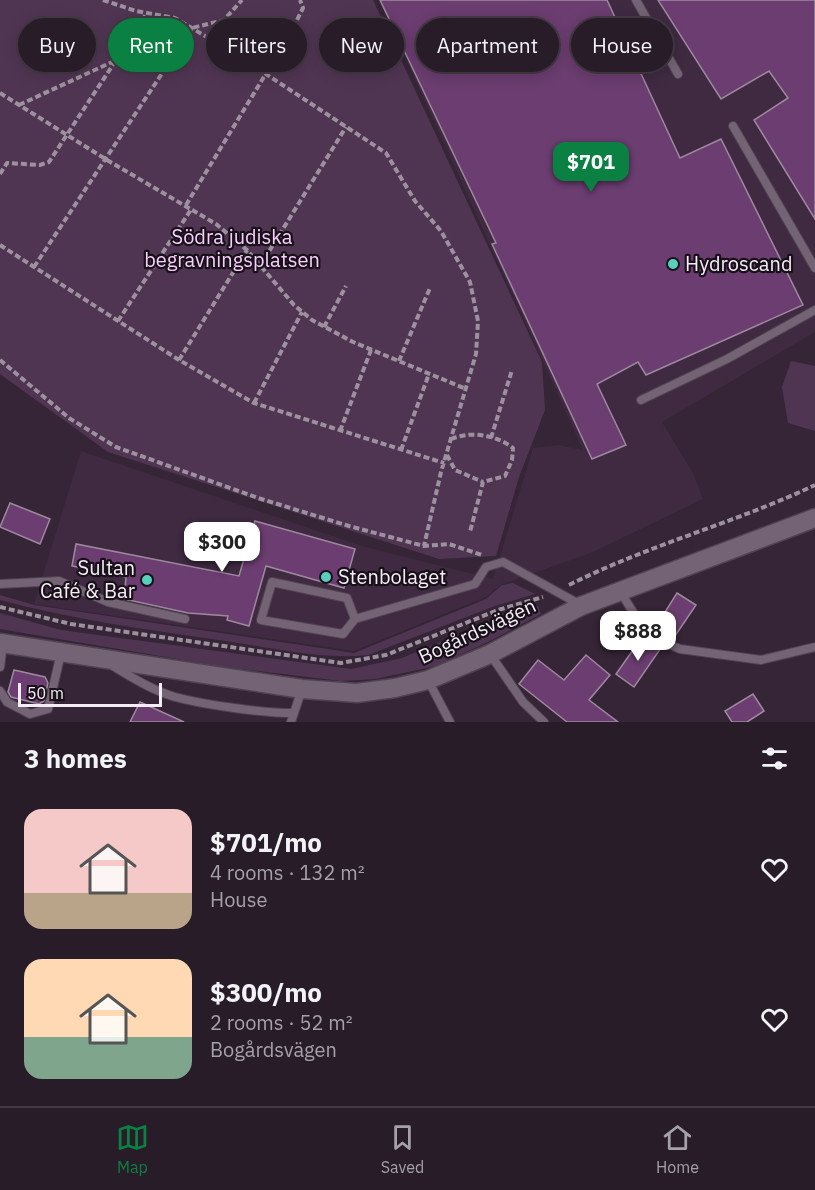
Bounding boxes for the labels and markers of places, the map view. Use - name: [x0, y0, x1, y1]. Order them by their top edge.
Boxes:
- pin: $701: [555, 142, 627, 193]
- place label: Hydroscand: [685, 250, 793, 277]
- marker: Hydroscand: [666, 257, 680, 271]
- pin: $300: [186, 522, 258, 573]
- place label: Sultan Café & Bar: [40, 554, 135, 604]
- place label: Stenbolaget: [338, 563, 446, 590]
- marker: Stenbolaget: [319, 570, 333, 584]
- marker: Sultan Café & Bar: [140, 573, 154, 587]
- pin: $888: [602, 611, 674, 662]

